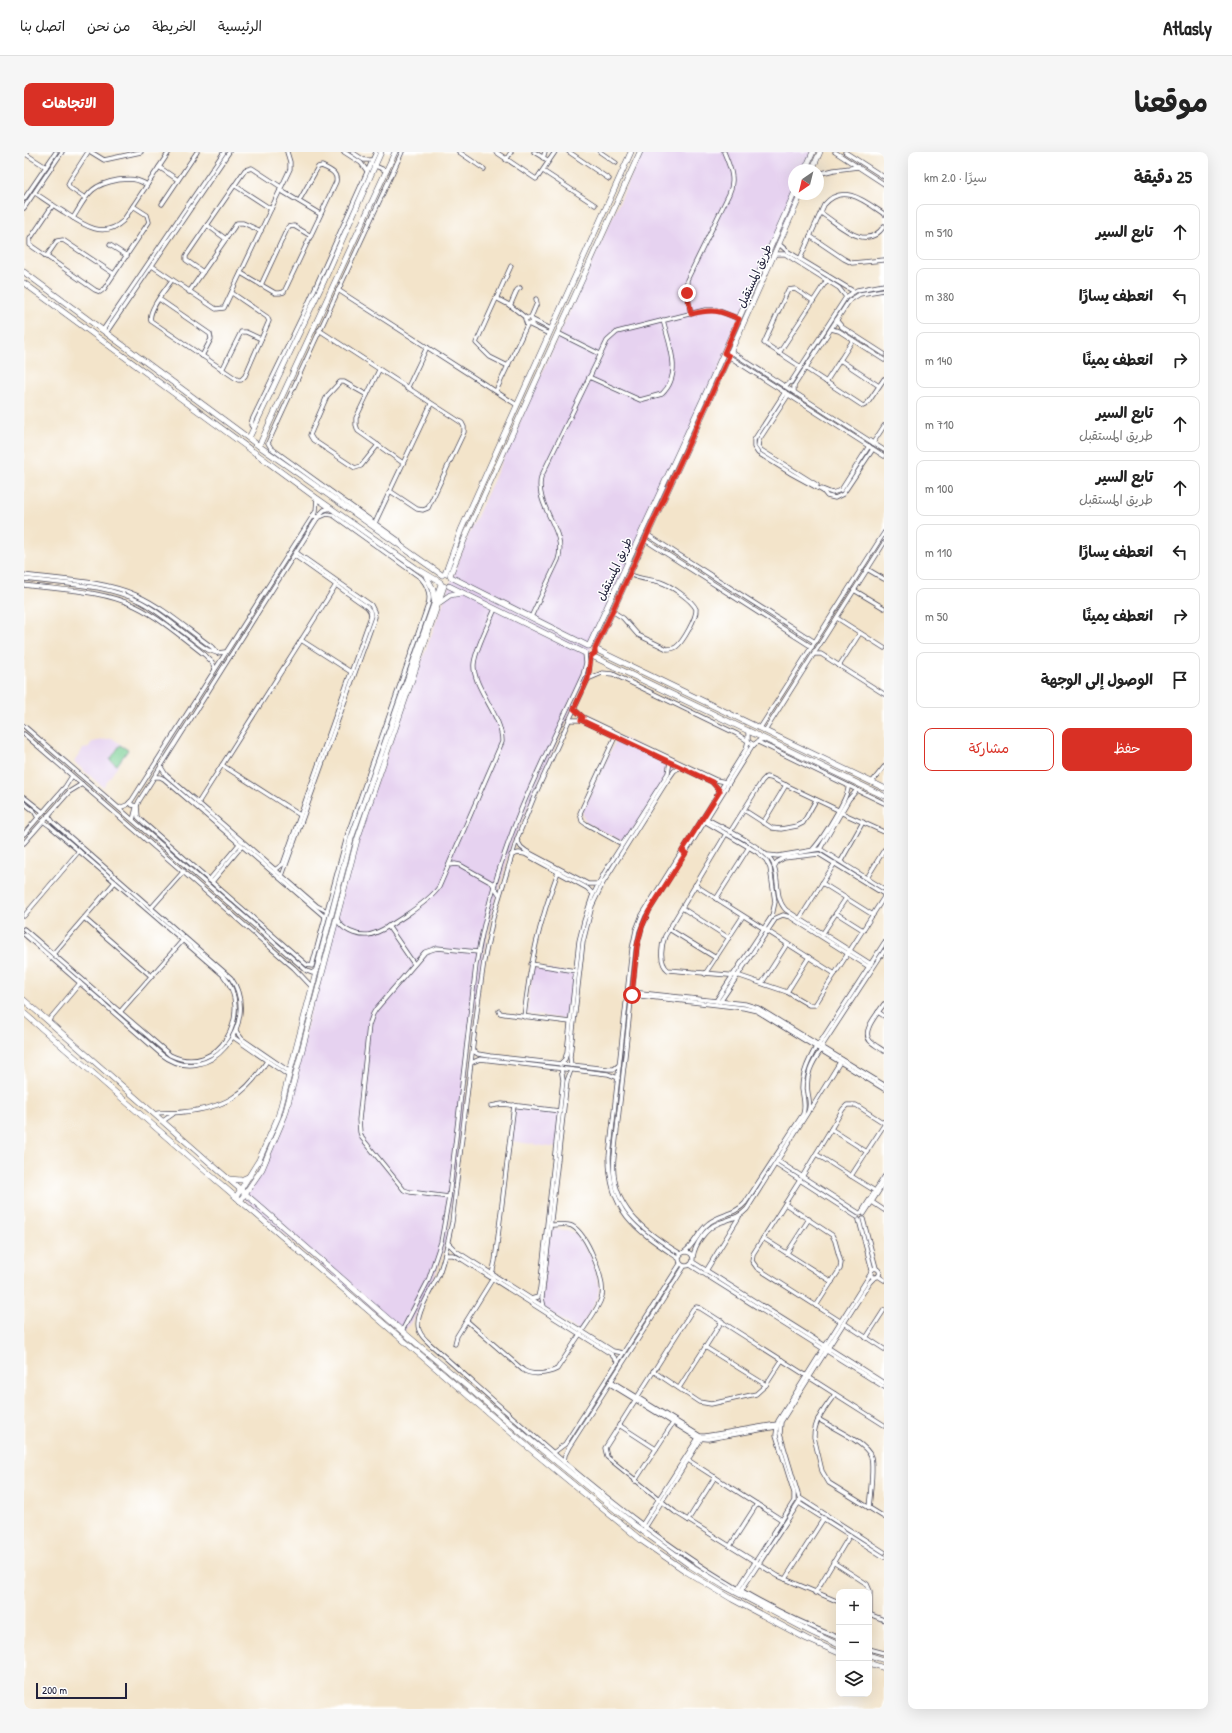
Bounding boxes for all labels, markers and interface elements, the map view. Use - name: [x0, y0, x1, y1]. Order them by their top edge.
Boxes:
- text: Atlasly: [1163, 15, 1212, 41]
- text: اتصل بنا: [20, 16, 65, 35]
- text: من نحن: [87, 16, 130, 35]
- text: الخريطة: [152, 16, 196, 35]
- text: الرئيسية: [218, 16, 262, 35]
- button: الاتجاهات: [24, 83, 114, 126]
- text: موقعنا: [1134, 83, 1208, 121]
- north arrow: [788, 164, 824, 200]
- text: 25 دقيقة: [1134, 165, 1192, 188]
- text: سيرًا · 2.0 km: [924, 168, 987, 186]
- text: تابع السير: [1096, 221, 1153, 242]
- icon: ahead: [1169, 221, 1191, 243]
- text: 510 m: [925, 223, 953, 241]
- street label: طريق المستقبل: [732, 241, 776, 311]
- route end: [678, 284, 696, 302]
- text: انعطف يسارًا: [1079, 285, 1153, 306]
- icon: left: [1169, 285, 1191, 307]
- text: 380 m: [925, 287, 954, 305]
- text: انعطف يمينًا: [1083, 349, 1153, 370]
- icon: right: [1169, 349, 1191, 371]
- text: 140 m: [925, 351, 952, 369]
- text: تابع السير: [1096, 402, 1153, 423]
- icon: ahead: [1169, 413, 1191, 435]
- text: 710 m: [925, 415, 954, 433]
- text: طريق المستقبل: [1079, 426, 1153, 444]
- text: تابع السير: [1096, 466, 1153, 487]
- icon: ahead: [1169, 477, 1191, 499]
- text: 100 m: [925, 479, 953, 497]
- text: طريق المستقبل: [1079, 490, 1153, 508]
- street label: طريق المستقبل: [592, 534, 636, 604]
- text: انعطف يسارًا: [1079, 541, 1153, 562]
- icon: left: [1169, 541, 1191, 563]
- text: 110 m: [925, 543, 952, 561]
- text: انعطف يمينًا: [1083, 605, 1153, 626]
- icon: right: [1169, 605, 1191, 627]
- text: 50 m: [925, 607, 948, 625]
- text: الوصول إلى الوجهة: [1041, 669, 1153, 690]
- icon: arrive: [1169, 669, 1191, 691]
- button: مشاركة: [924, 728, 1054, 771]
- button: حفظ: [1062, 728, 1192, 771]
- route start: [623, 986, 641, 1004]
- map controls: [836, 1589, 872, 1697]
- button: +: [836, 1589, 872, 1625]
- button: −: [836, 1625, 872, 1661]
- button: layers: [836, 1661, 872, 1697]
- scale bar: [36, 1681, 127, 1700]
- text: 200 m: [42, 1683, 67, 1697]

